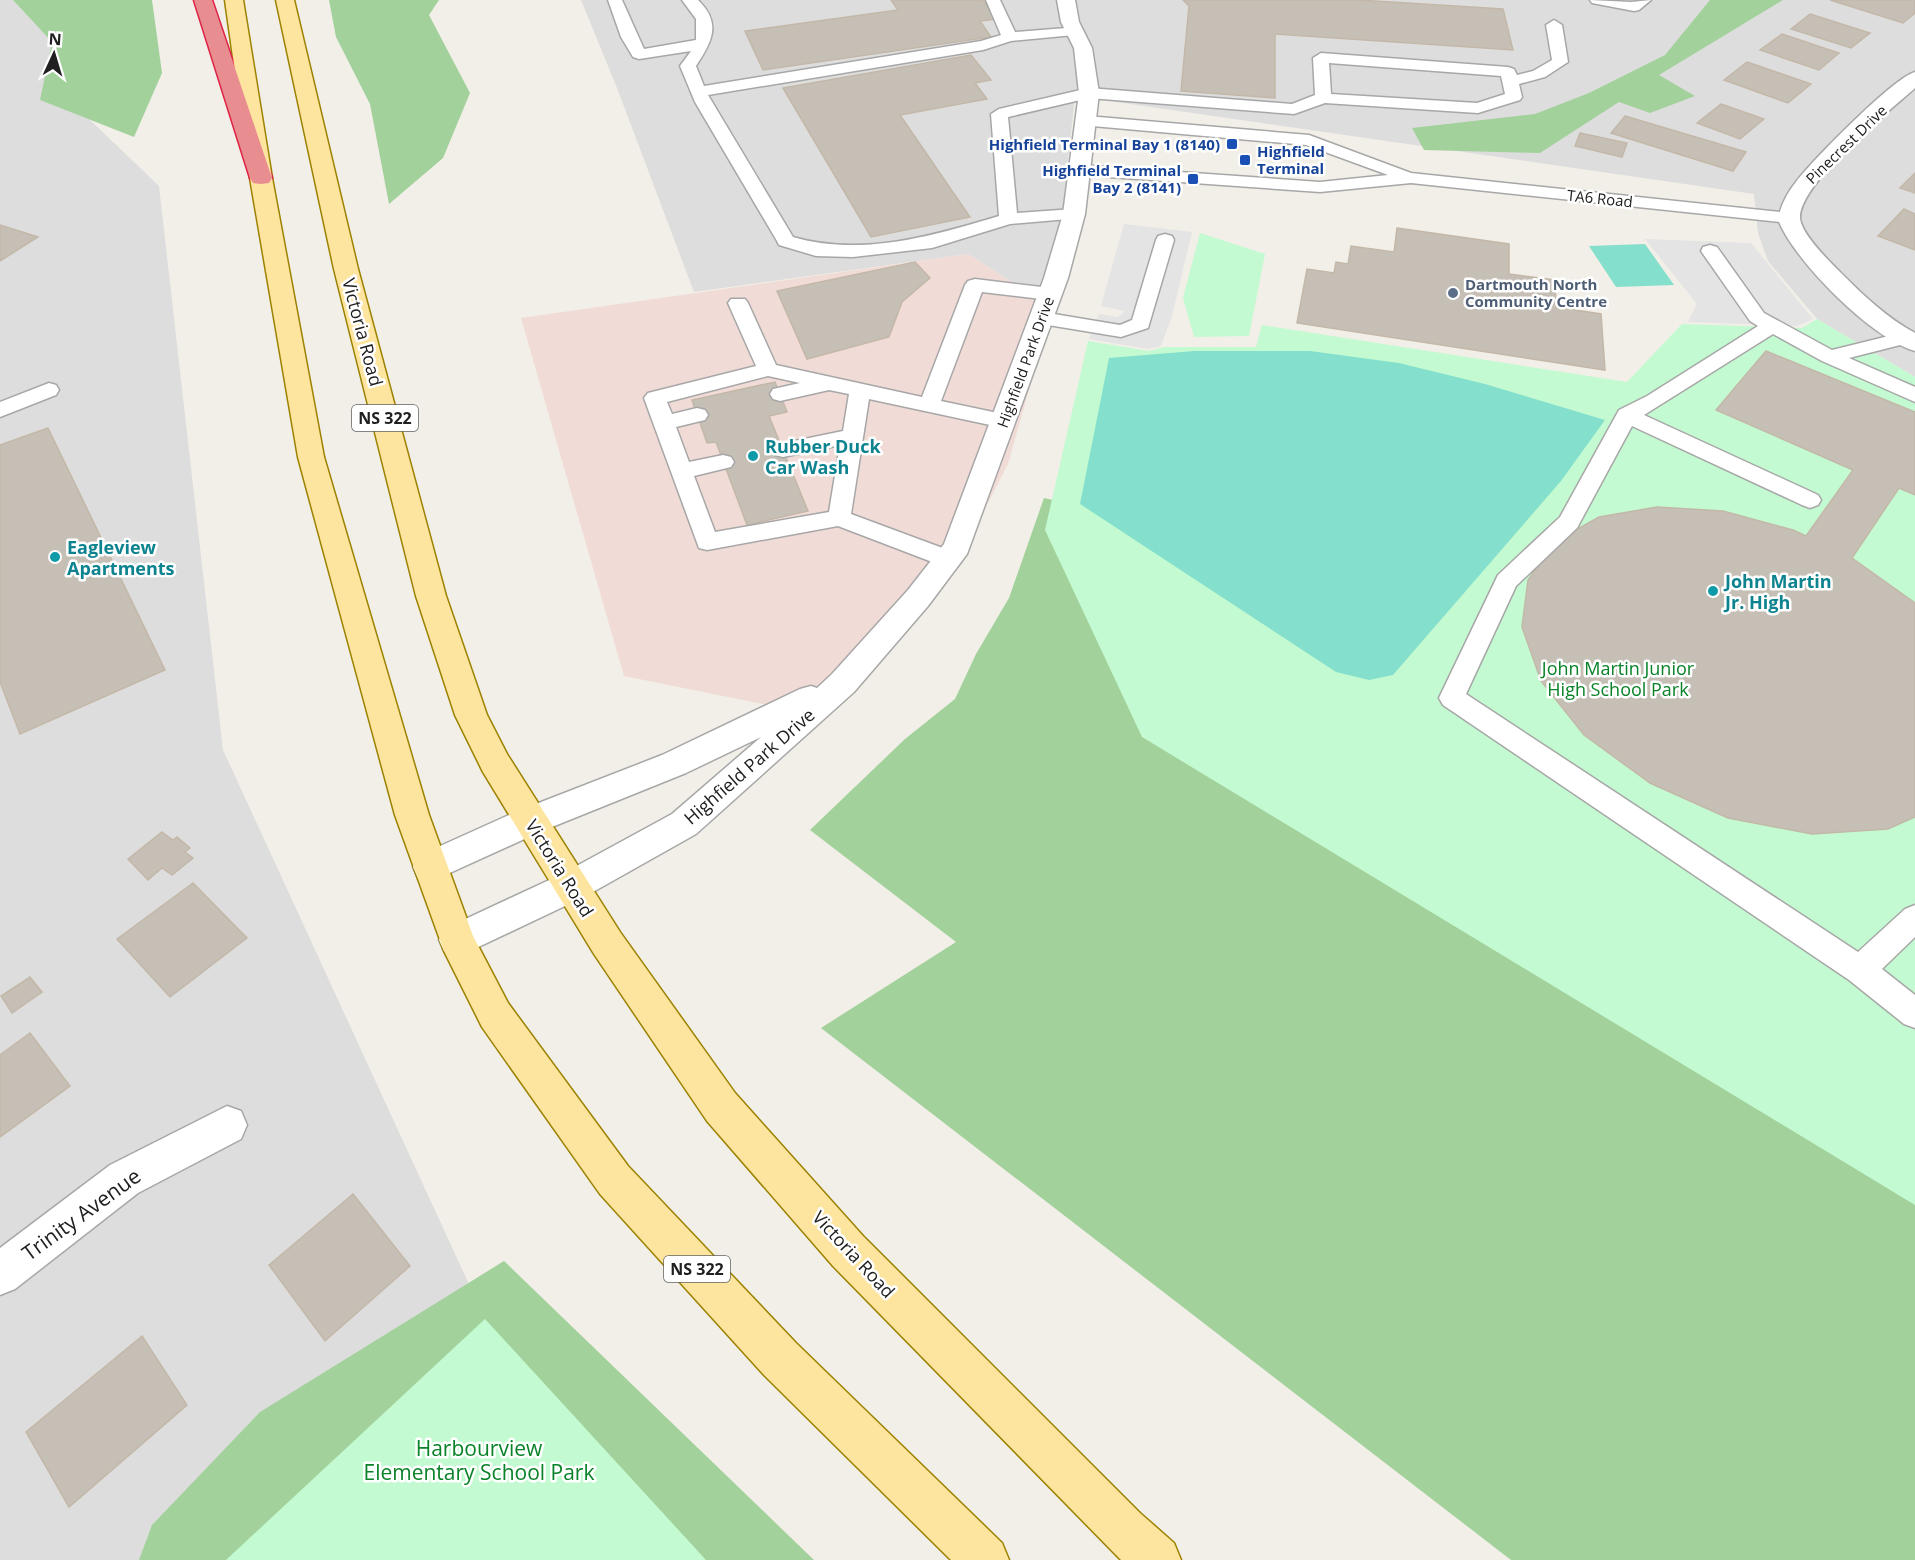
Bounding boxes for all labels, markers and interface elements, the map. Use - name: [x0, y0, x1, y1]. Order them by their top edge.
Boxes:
- north arrow: [24, 24, 84, 84]
- text: N: [48, 28, 62, 50]
- street label: Pinecrest Drive: [1801, 100, 1891, 188]
- place label: Highfield Terminal Bay 1 (8140): [989, 134, 1220, 154]
- marker: Highfield Terminal Bay 1 (8140): [1225, 137, 1239, 151]
- place label: Highfield Terminal: [1257, 141, 1325, 178]
- marker: Highfield Terminal: [1238, 153, 1252, 167]
- place label: Highfield Terminal Bay 2 (8141): [1042, 160, 1181, 197]
- marker: Highfield Terminal Bay 2 (8141): [1186, 172, 1200, 186]
- street label: TA6 Road: [1566, 185, 1634, 211]
- place label: Dartmouth North Community Centre: [1465, 274, 1607, 311]
- street label: Victoria Road: [337, 275, 389, 389]
- marker: Dartmouth North Community Centre: [1446, 286, 1460, 300]
- street label: Highfield Park Drive: [992, 294, 1058, 430]
- road number: NS 322: [352, 405, 418, 431]
- place label: Rubber Duck Car Wash: [765, 434, 881, 479]
- marker: Rubber Duck Car Wash: [746, 449, 760, 463]
- place label: Eagleview Apartments: [67, 535, 175, 580]
- marker: Eagleview Apartments: [48, 550, 62, 564]
- place label: John Martin Jr. High: [1723, 569, 1832, 614]
- marker: John Martin Jr. High: [1706, 584, 1720, 598]
- park label: John Martin Junior High School Park: [1540, 656, 1695, 701]
- street label: Highfield Park Drive: [679, 703, 819, 829]
- street label: Victoria Road: [520, 815, 600, 921]
- street label: Trinity Avenue: [16, 1161, 146, 1267]
- street label: Victoria Road: [807, 1205, 901, 1303]
- road number: NS 322: [664, 1256, 730, 1282]
- park label: Harbourview Elementary School Park: [364, 1434, 594, 1486]

